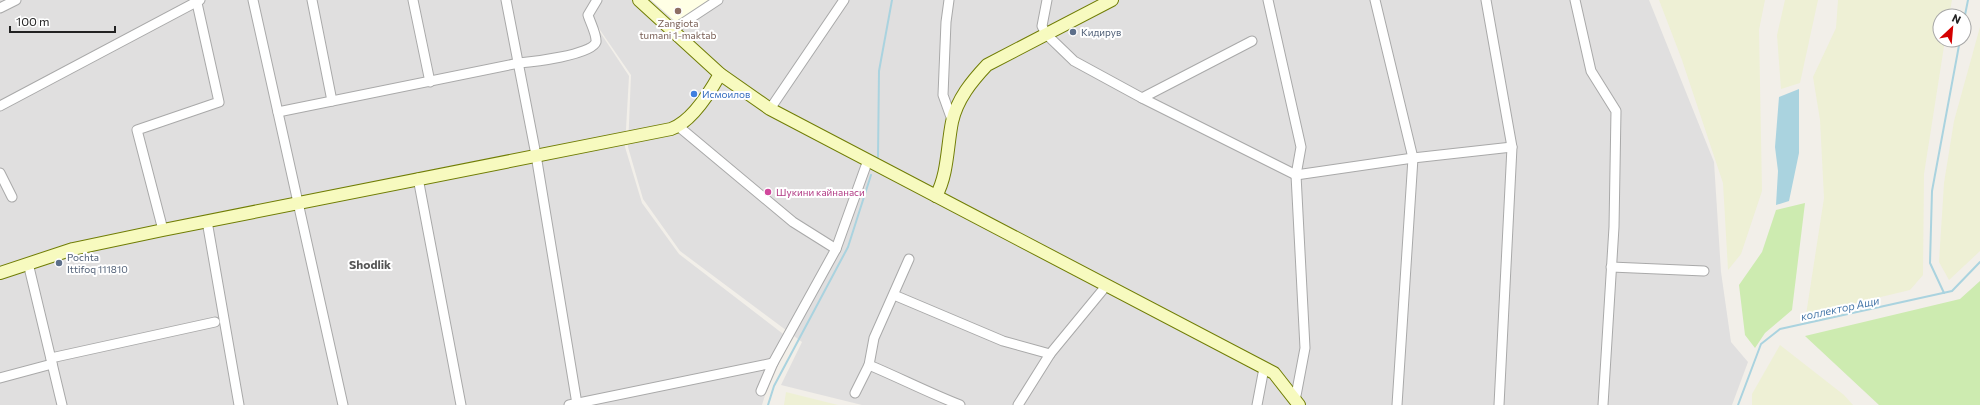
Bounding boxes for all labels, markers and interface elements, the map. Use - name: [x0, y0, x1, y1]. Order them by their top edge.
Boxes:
- marker: Zangiota tumani 1-maktab: [673, 6, 683, 16]
- scale bar: [10, 8, 115, 34]
- north arrow: [1932, 8, 1972, 48]
- text: N: [1950, 11, 1963, 26]
- text: 100 m: [16, 14, 50, 28]
- place label: Zangiota tumani 1-maktab: [640, 17, 717, 41]
- place label: Кидирув: [1081, 26, 1121, 38]
- marker: Кидирув: [1068, 27, 1078, 37]
- place label: Исмоилов: [702, 88, 750, 100]
- marker: Исмоилов: [689, 89, 699, 99]
- place label: Шукини кайнанаси: [776, 186, 865, 198]
- marker: Шукини кайнанаси: [763, 187, 773, 197]
- place label: Pochta Ittifoq 111810: [67, 251, 128, 275]
- district label: Shodlik: [349, 257, 391, 271]
- marker: Pochta Ittifoq 111810: [54, 258, 64, 268]
- water label: коллектор Ащи: [1800, 293, 1881, 323]

